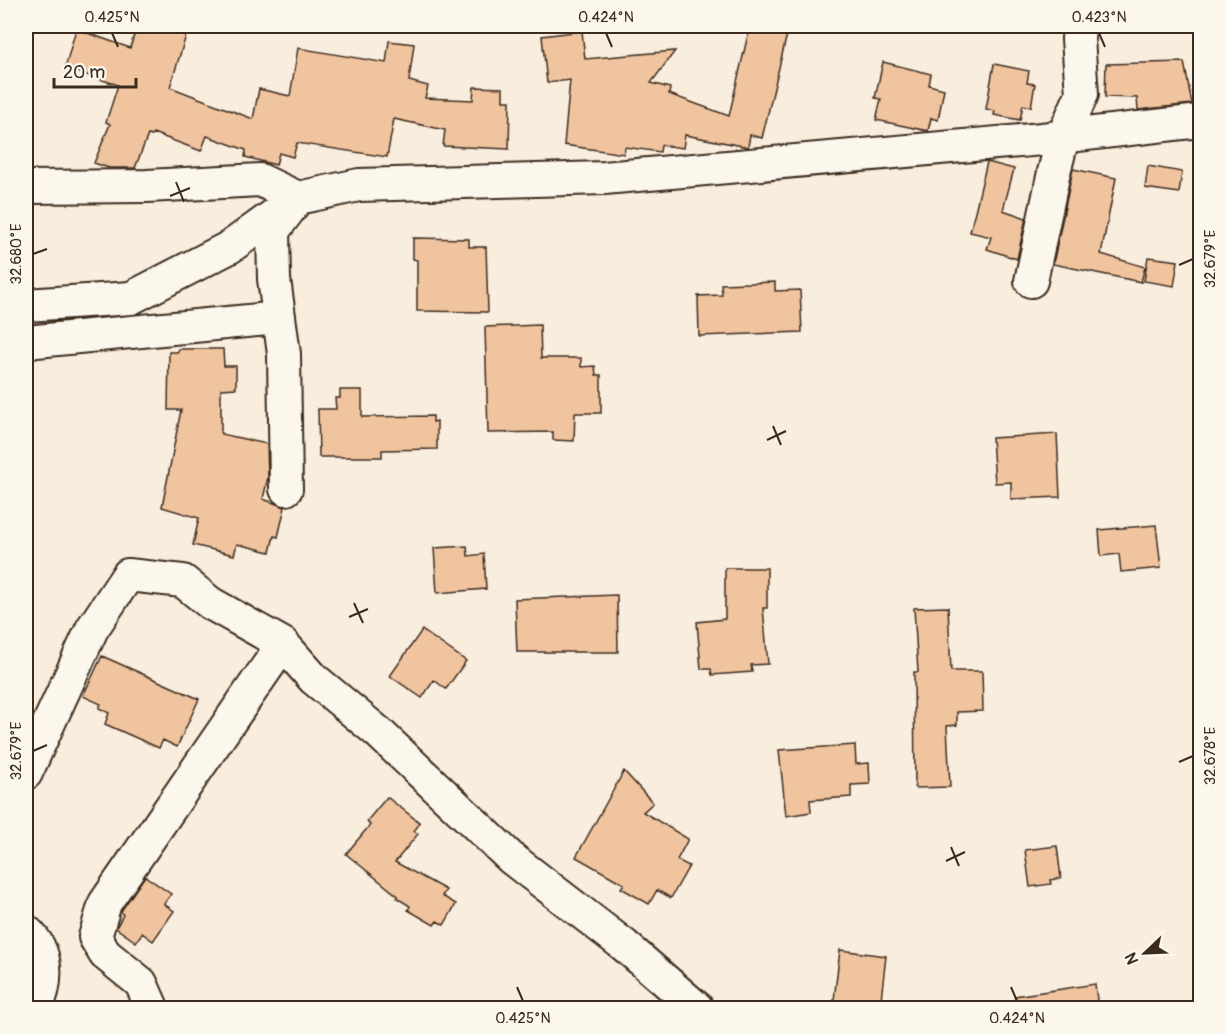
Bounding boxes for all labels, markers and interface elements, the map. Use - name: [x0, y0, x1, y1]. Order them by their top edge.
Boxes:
- text: 0.425°N: [84, 8, 140, 27]
- text: 0.424°N: [578, 8, 634, 27]
- text: 0.423°N: [1071, 8, 1127, 27]
- scale bar: [54, 51, 136, 89]
- text: 20 m: [63, 61, 105, 84]
- text: 32.680°E: [7, 223, 26, 284]
- text: 32.679°E: [1201, 229, 1220, 288]
- text: 32.679°E: [7, 721, 26, 780]
- text: 32.678°E: [1201, 727, 1220, 785]
- north arrow: [1115, 923, 1175, 983]
- text: N: [1121, 949, 1143, 967]
- text: 0.425°N: [495, 1009, 551, 1028]
- text: 0.424°N: [989, 1009, 1045, 1028]

